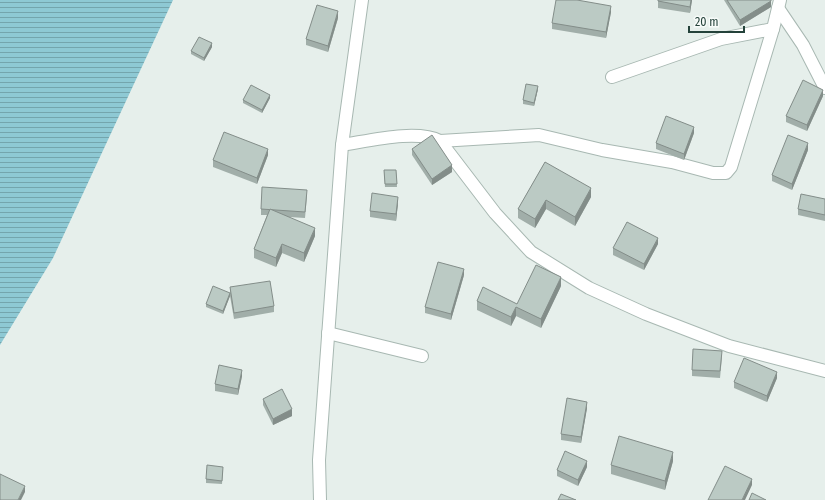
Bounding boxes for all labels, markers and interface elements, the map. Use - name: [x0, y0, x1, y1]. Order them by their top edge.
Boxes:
- scale bar: [689, 8, 744, 34]
- text: 20 m: [695, 15, 719, 29]

